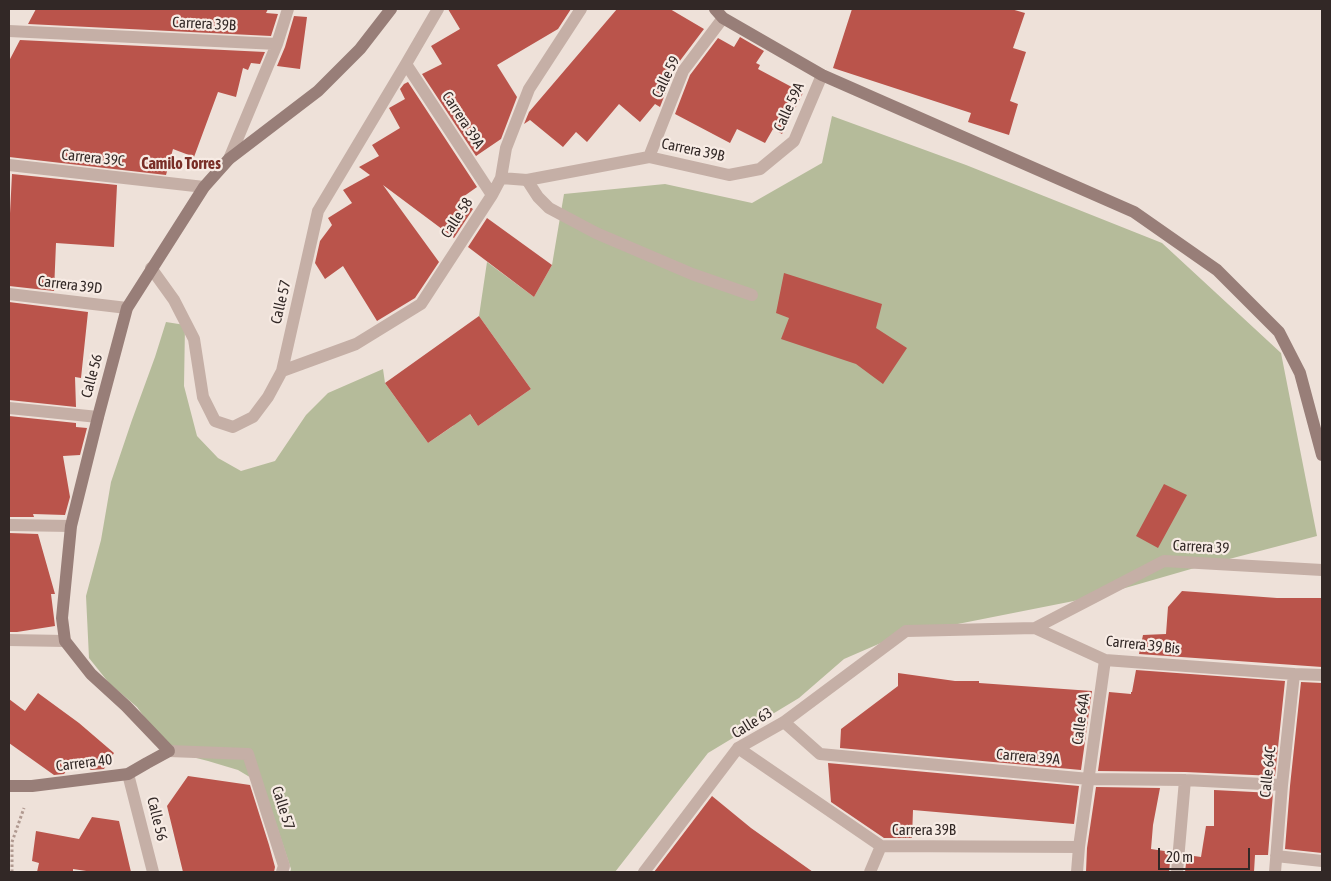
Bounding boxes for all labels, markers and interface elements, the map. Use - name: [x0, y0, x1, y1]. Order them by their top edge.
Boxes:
- street label: Carrera 39B: [172, 13, 236, 35]
- street label: Calle 59: [648, 53, 684, 101]
- street label: Calle 59A: [770, 80, 808, 134]
- street label: Carrera 39A: [438, 88, 488, 152]
- street label: Carrera 39B: [660, 135, 726, 165]
- street label: Carrera 39C: [61, 146, 125, 170]
- district label: Camilo Torres: [141, 154, 221, 174]
- street label: Calle 58: [437, 194, 477, 242]
- street label: Carrera 39D: [37, 272, 103, 298]
- street label: Calle 57: [267, 278, 295, 326]
- street label: Calle 56: [78, 352, 106, 400]
- street label: Carrera 39: [1172, 537, 1230, 557]
- street label: Carrera 39 Bis: [1105, 632, 1181, 658]
- street label: Calle 64A: [1068, 692, 1094, 746]
- street label: Calle 63: [728, 704, 776, 742]
- street label: Carrera 39A: [995, 745, 1061, 769]
- street label: Calle 64C: [1256, 746, 1280, 798]
- street label: Carrera 40: [55, 751, 113, 775]
- street label: Calle 57: [268, 784, 298, 832]
- street label: Calle 56: [143, 795, 171, 843]
- street label: Carrera 39B: [892, 821, 956, 839]
- scale bar: [1161, 838, 1254, 870]
- text: 20 m: [1166, 848, 1193, 865]

